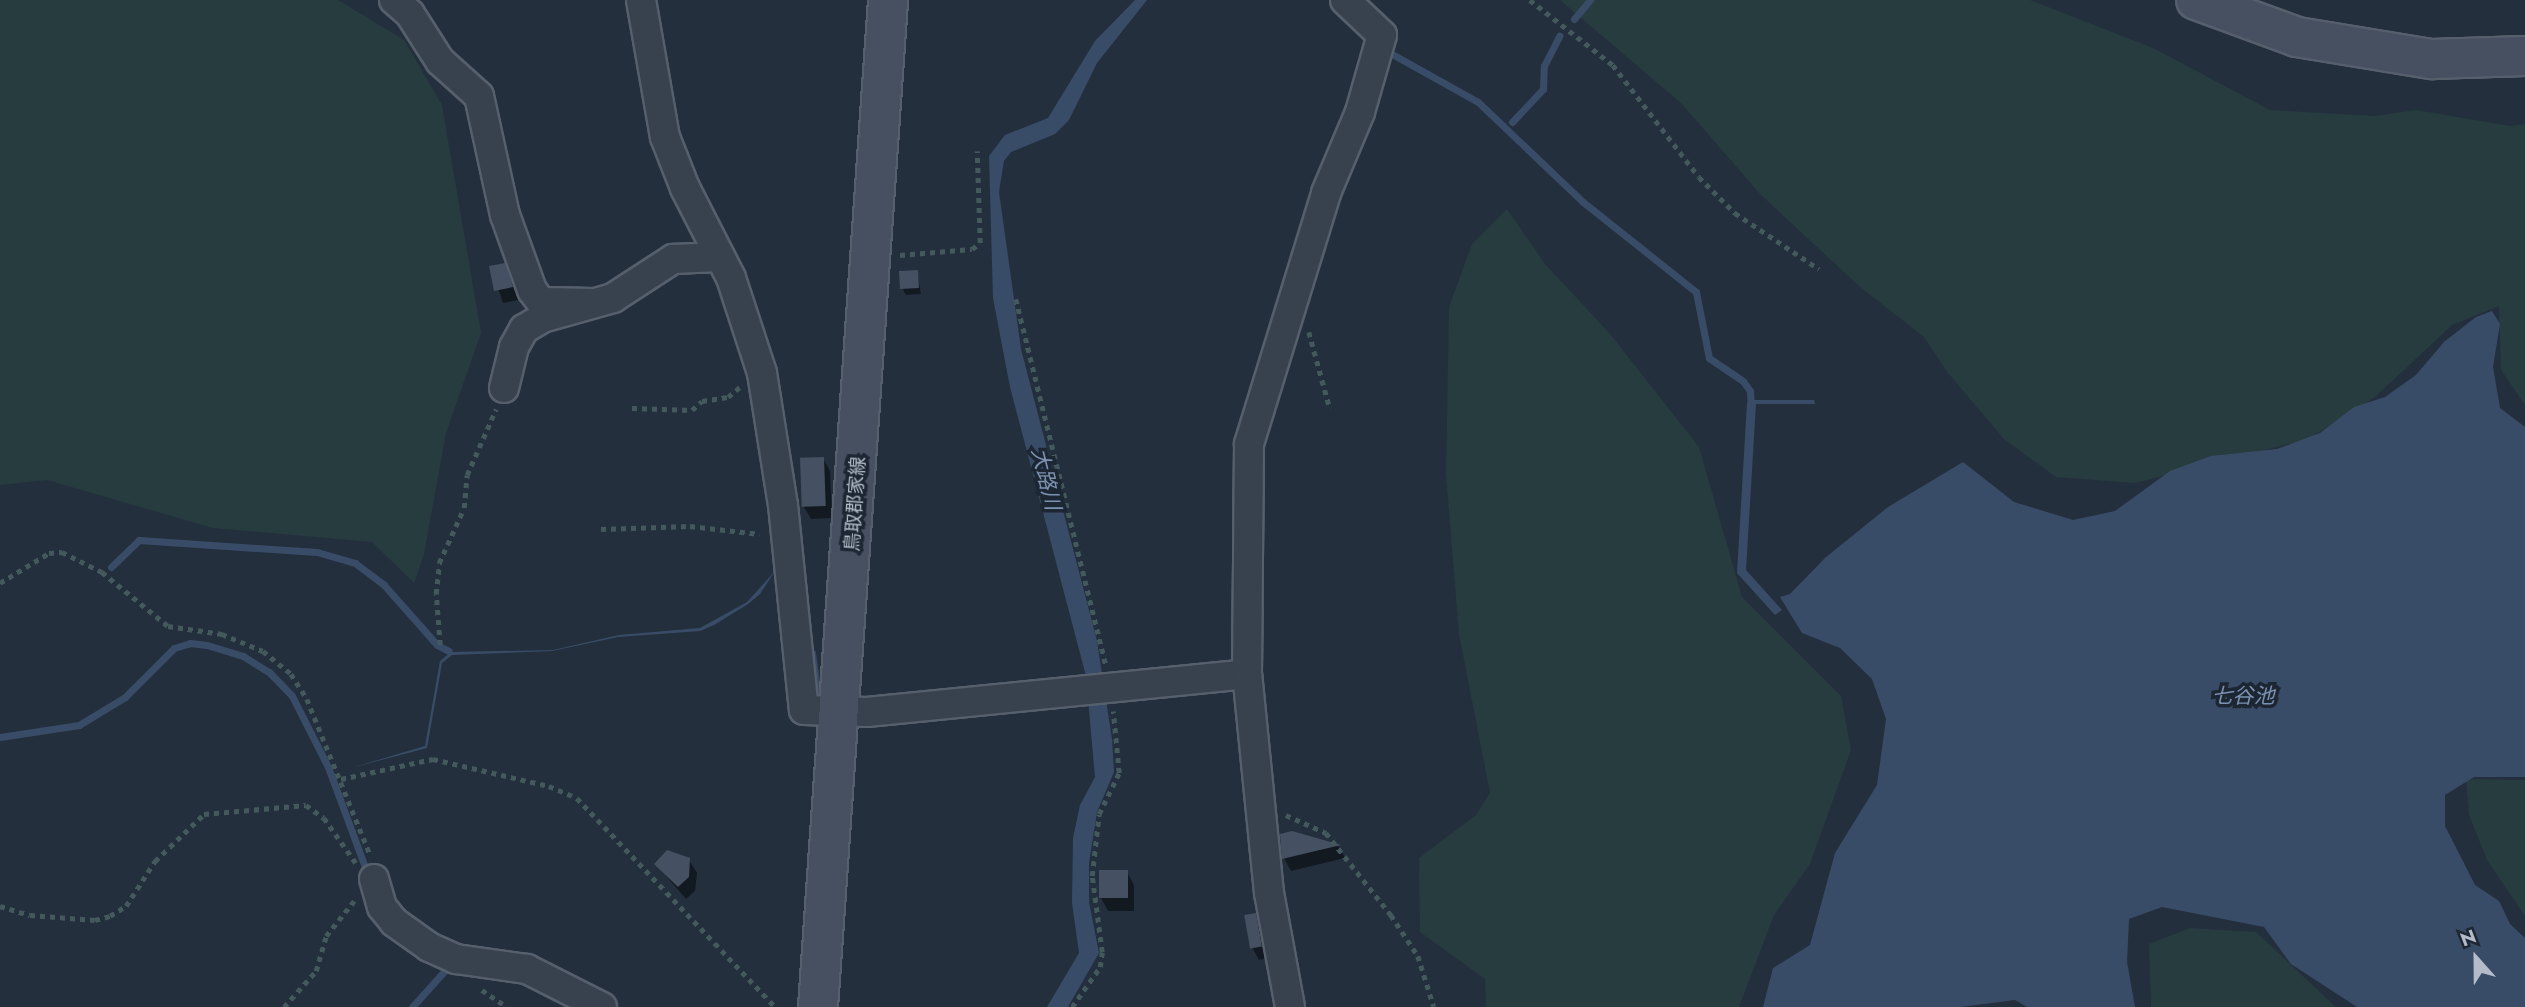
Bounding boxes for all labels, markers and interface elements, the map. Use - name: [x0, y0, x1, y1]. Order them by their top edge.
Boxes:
- water label: 大路川: [1026, 445, 1066, 513]
- street label: 鳥取郡家線: [840, 456, 870, 552]
- water label: 七谷池: [2212, 683, 2274, 709]
- north arrow: [2441, 923, 2511, 993]
- text: N: [2456, 923, 2480, 953]

